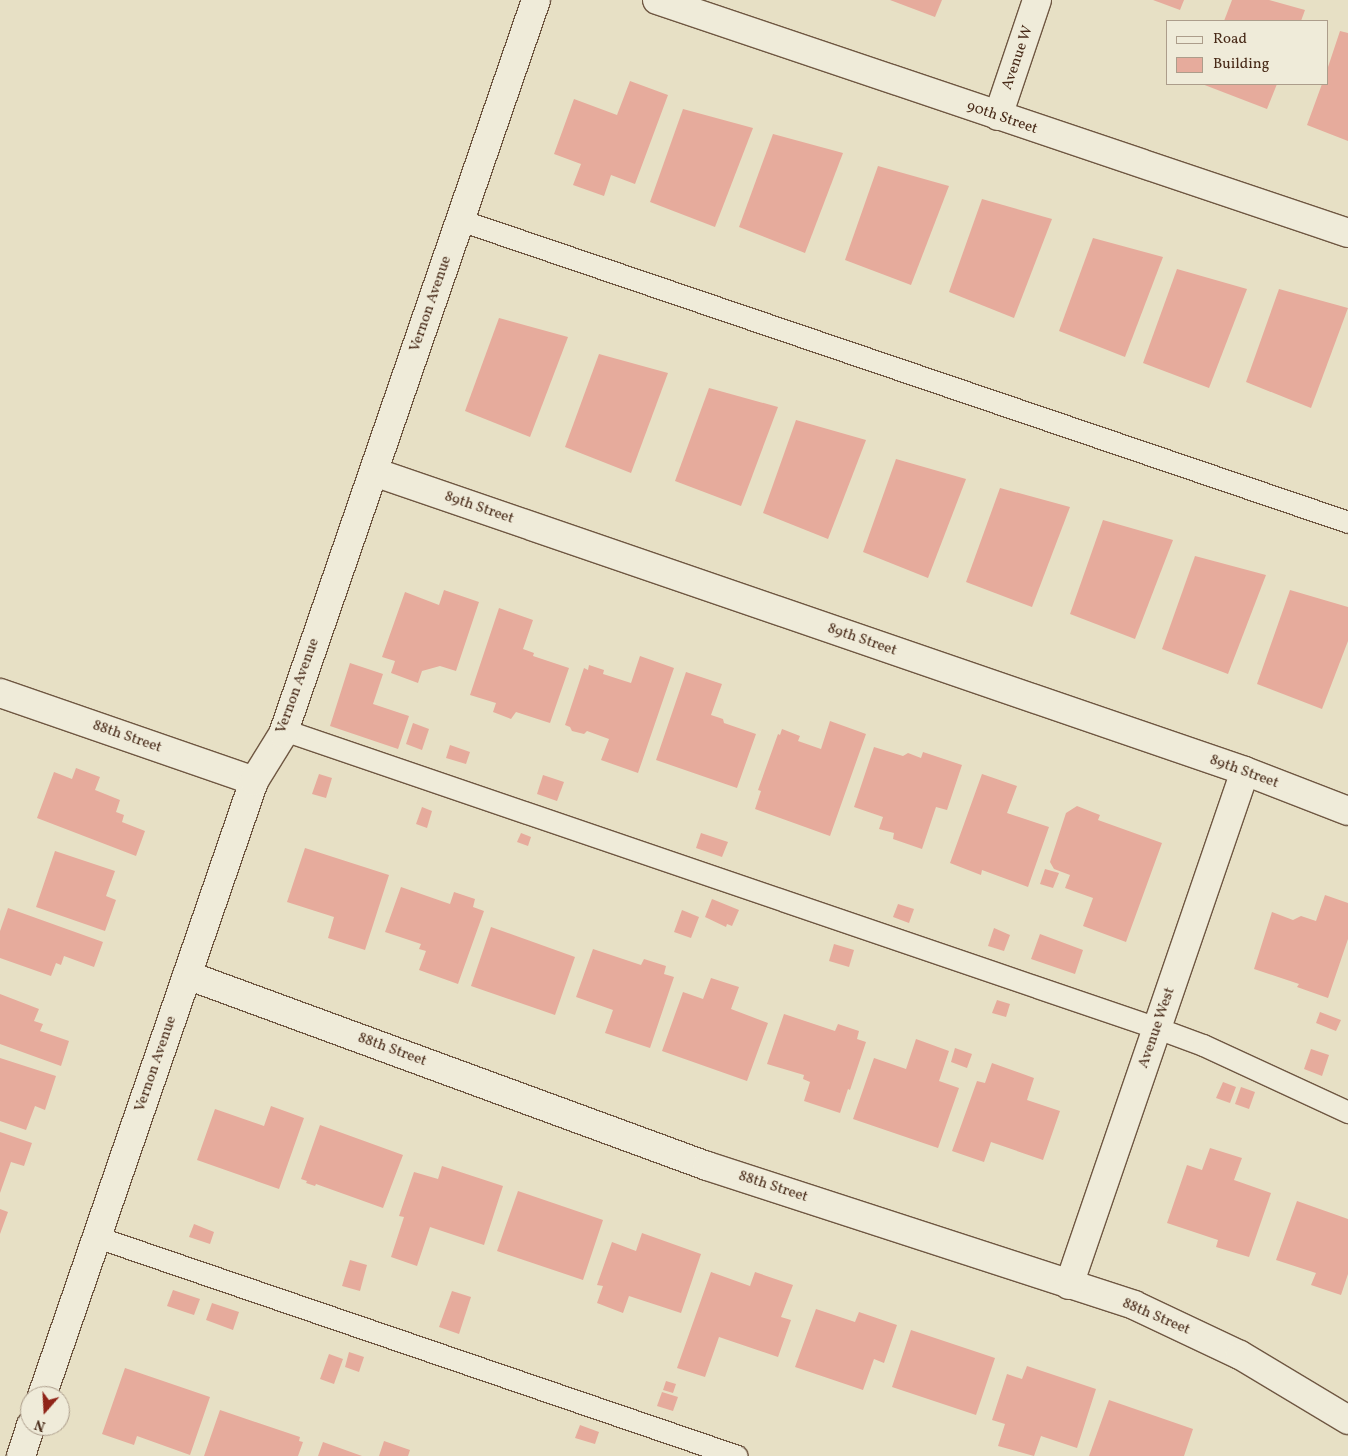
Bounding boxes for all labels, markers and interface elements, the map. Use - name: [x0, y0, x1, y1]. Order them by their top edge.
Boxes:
- legend: [1166, 20, 1328, 85]
- street label: Avenue W: [999, 23, 1037, 93]
- text: Road: [1213, 29, 1247, 50]
- text: Building: [1213, 54, 1269, 75]
- street label: 90th Street: [964, 98, 1040, 138]
- street label: Vernon Avenue: [406, 254, 456, 354]
- street label: 89th Street: [442, 488, 516, 528]
- street label: 89th Street: [825, 620, 899, 660]
- street label: Vernon Avenue: [272, 636, 324, 736]
- street label: 88th Street: [90, 717, 164, 757]
- street label: 89th Street: [1207, 751, 1281, 793]
- street label: Avenue West: [1135, 985, 1179, 1071]
- street label: Vernon Avenue: [131, 1014, 181, 1114]
- street label: 88th Street: [355, 1029, 429, 1071]
- street label: 88th Street: [736, 1167, 810, 1207]
- street label: 88th Street: [1119, 1295, 1193, 1339]
- north arrow: [20, 1386, 70, 1436]
- text: N: [32, 1414, 48, 1435]

